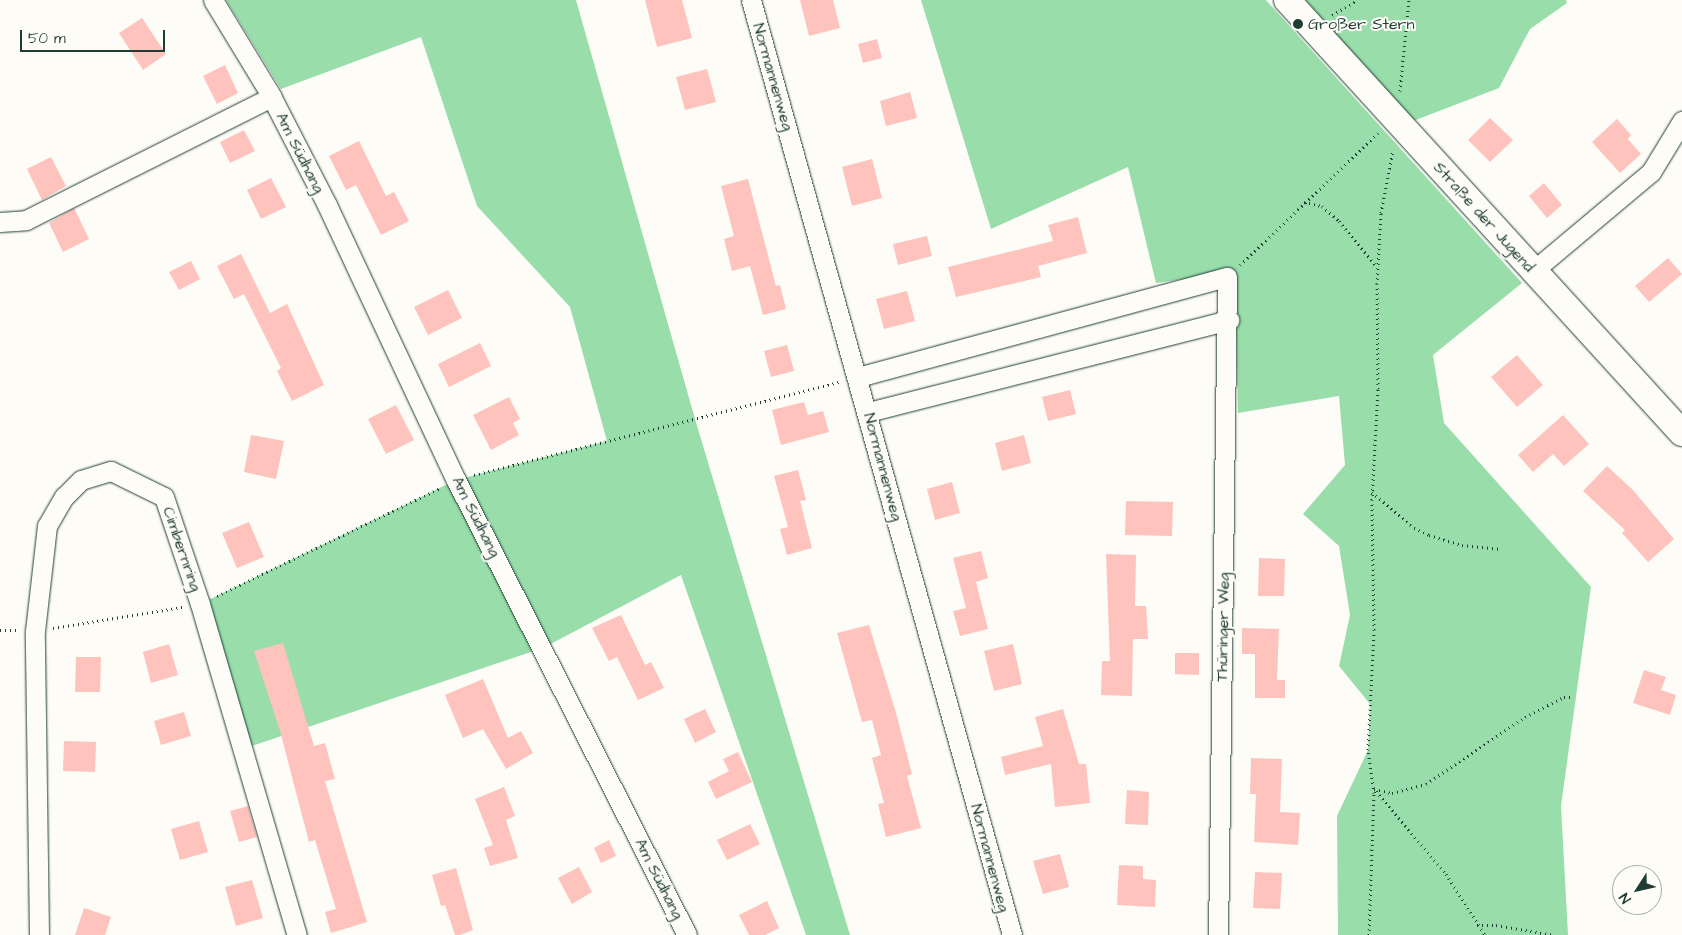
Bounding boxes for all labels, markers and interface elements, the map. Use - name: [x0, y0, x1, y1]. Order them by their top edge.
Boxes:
- place label: Großer Stern: [1308, 14, 1414, 34]
- marker: Großer Stern: [1292, 18, 1304, 30]
- scale bar: [22, 20, 168, 52]
- street label: Normannenweg: [748, 21, 798, 133]
- text: 50 m: [28, 28, 66, 49]
- street label: Am Südhang: [271, 109, 329, 197]
- street label: Straße der Jugend: [1429, 158, 1539, 276]
- street label: Normannenweg: [859, 411, 907, 523]
- street label: Am Südhang: [447, 473, 505, 561]
- street label: Cimbernring: [159, 504, 205, 594]
- street label: Thüringer Weg: [1212, 572, 1234, 682]
- street label: Normannenweg: [966, 802, 1014, 914]
- street label: Am Südhang: [630, 835, 688, 923]
- north arrow: [1612, 865, 1662, 915]
- text: N: [1615, 889, 1636, 907]

